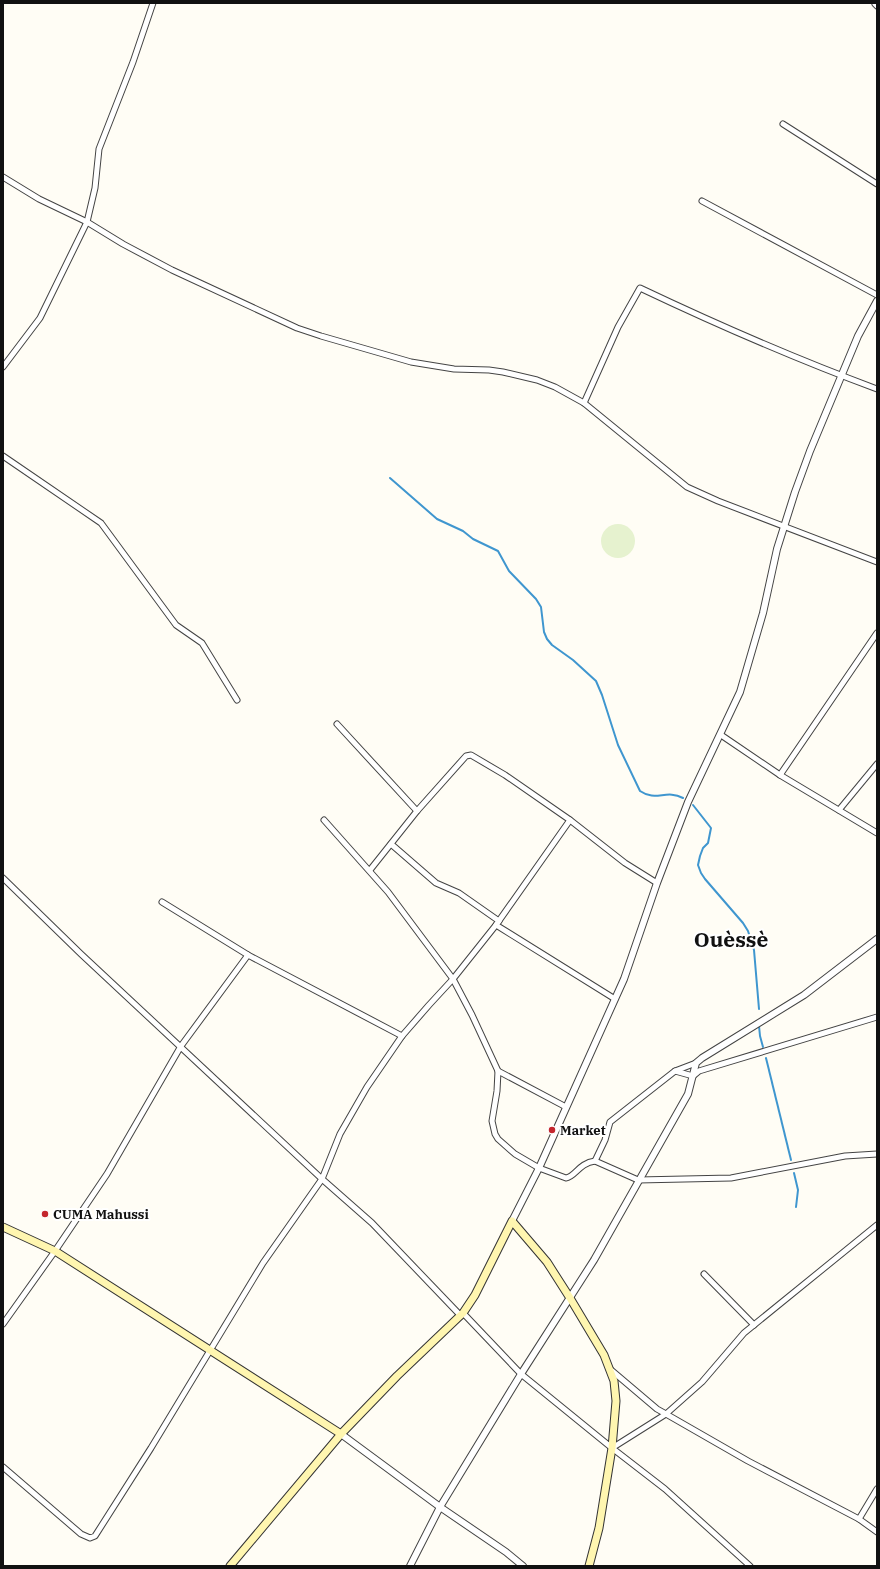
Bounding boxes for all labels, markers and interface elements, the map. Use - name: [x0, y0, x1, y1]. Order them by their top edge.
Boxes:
- district label: Ouèssè: [694, 925, 768, 953]
- place label: Market: [560, 1122, 606, 1139]
- marker: Market: [547, 1125, 557, 1135]
- place label: CUMA Mahussi: [53, 1206, 149, 1223]
- marker: CUMA Mahussi: [40, 1209, 50, 1219]

